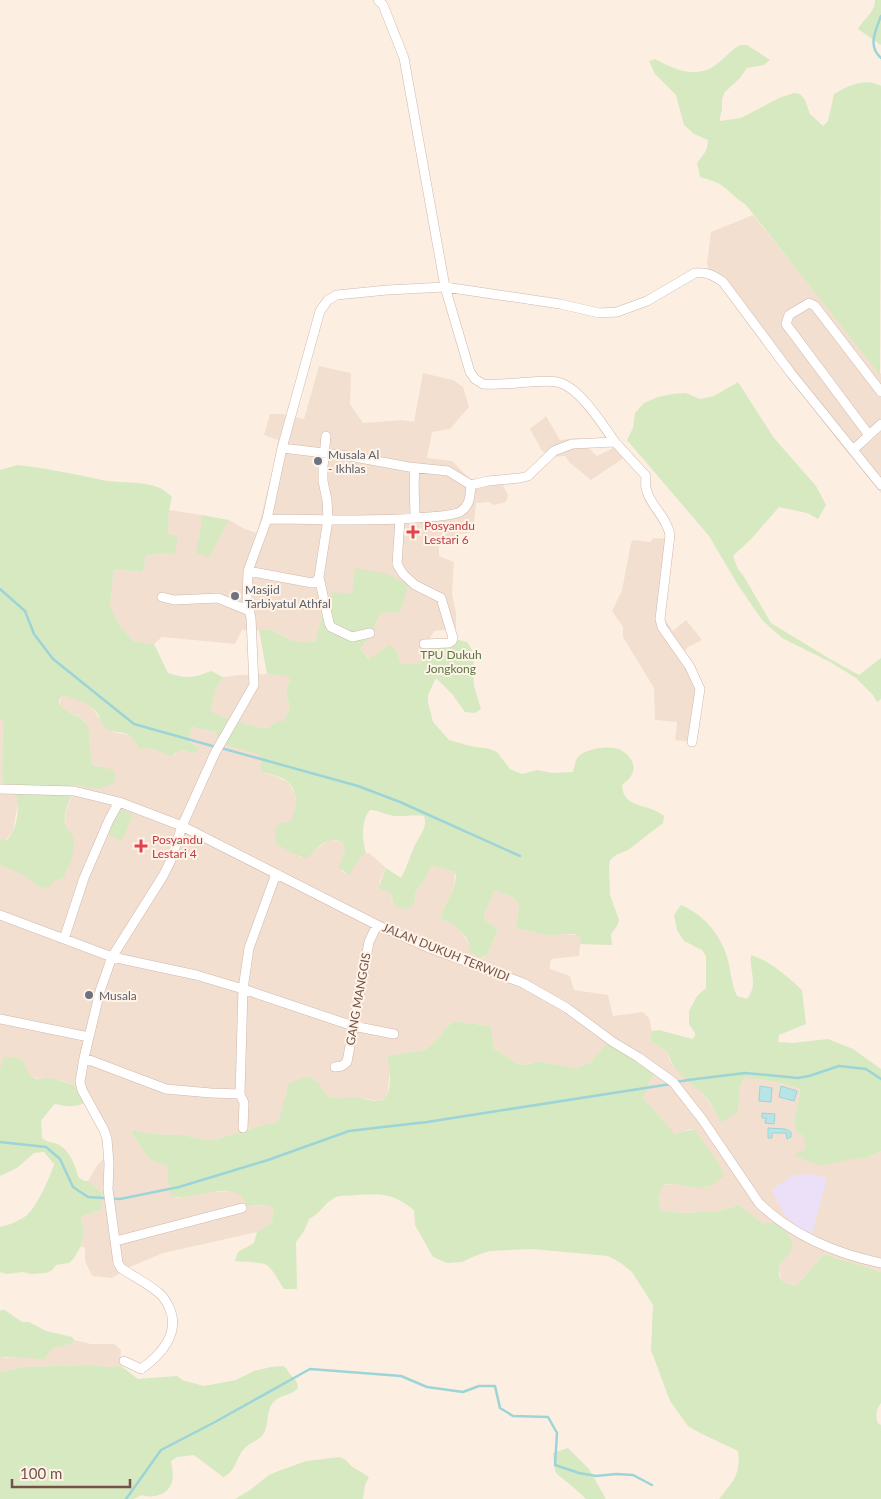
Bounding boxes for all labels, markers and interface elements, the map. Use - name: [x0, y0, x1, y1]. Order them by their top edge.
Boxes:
- place label: Musala Al - Ikhlas: [328, 447, 379, 476]
- marker: Musala Al - Ikhlas: [312, 455, 324, 467]
- place label: Posyandu Lestari 6: [424, 518, 475, 547]
- marker: Posyandu Lestari 6: [406, 525, 420, 539]
- place label: Masjid Tarbiyatul Athfal: [245, 582, 331, 611]
- marker: Masjid Tarbiyatul Athfal: [229, 590, 241, 602]
- park label: TPU Dukuh Jongkong: [420, 647, 482, 676]
- place label: Posyandu Lestari 4: [152, 832, 203, 861]
- marker: Posyandu Lestari 4: [134, 839, 148, 853]
- street label: JALAN DUKUH TERWIDI: [380, 920, 512, 984]
- street label: GANG MANGGIS: [342, 952, 374, 1046]
- place label: Musala: [99, 988, 137, 1003]
- marker: Musala: [83, 989, 95, 1001]
- scale bar: [12, 1456, 130, 1488]
- text: 100 m: [20, 1464, 62, 1482]

